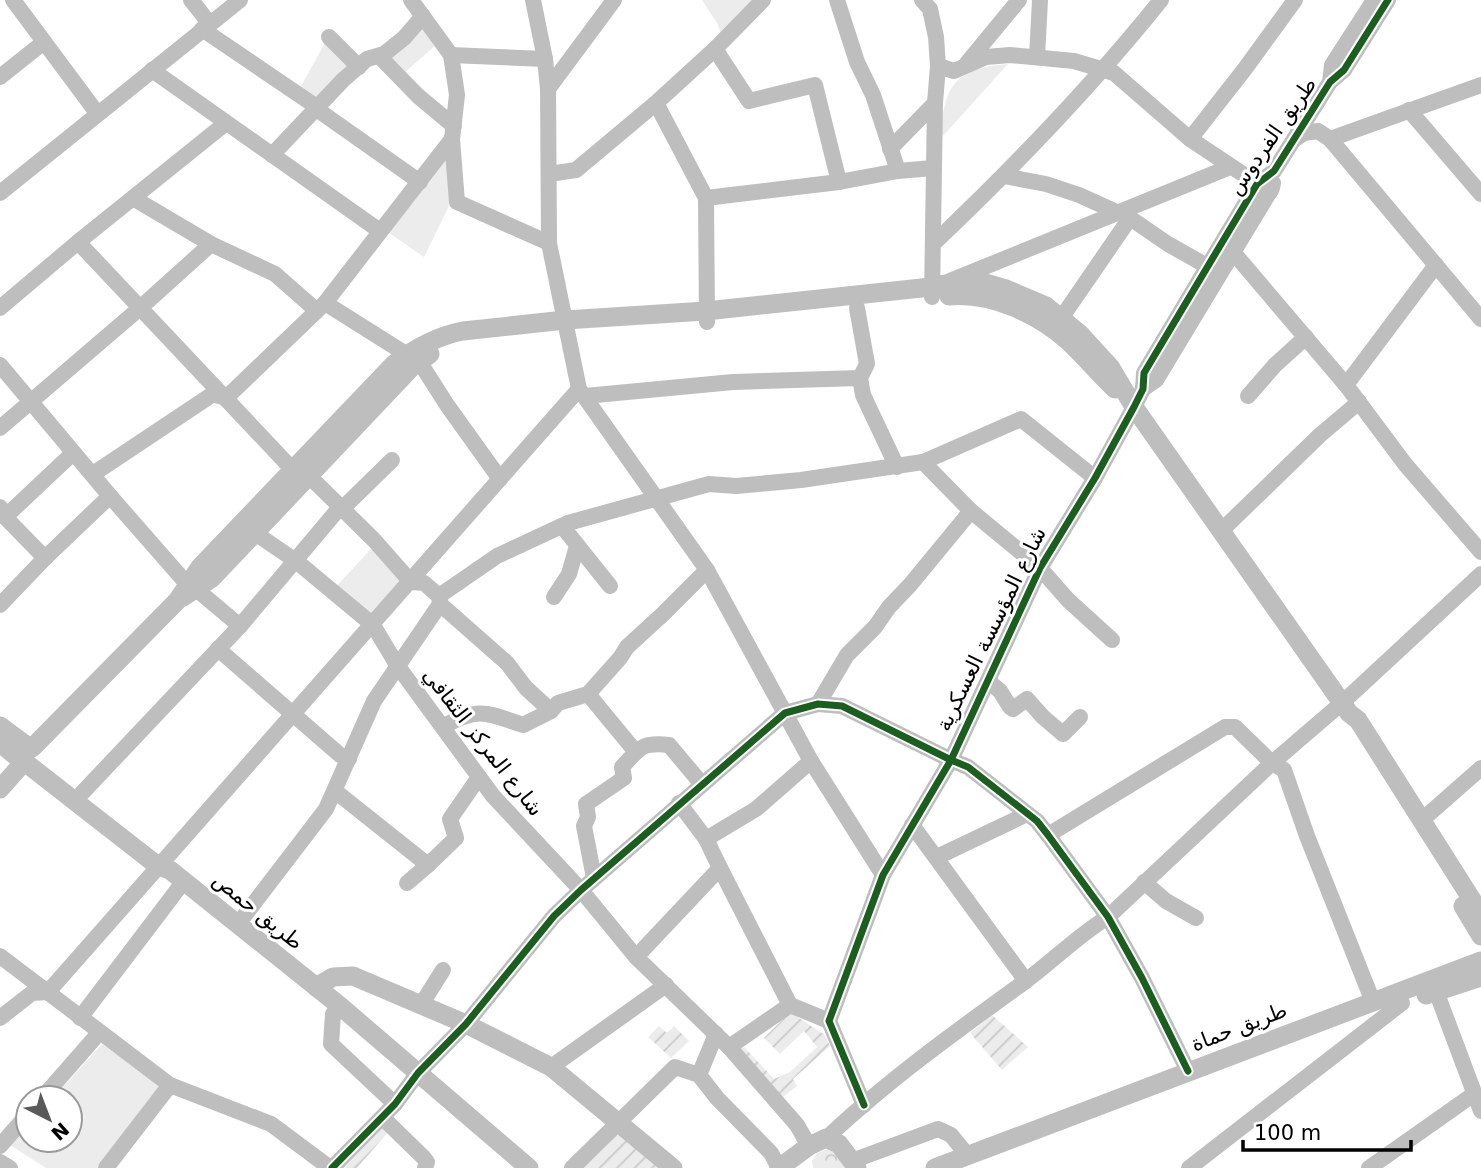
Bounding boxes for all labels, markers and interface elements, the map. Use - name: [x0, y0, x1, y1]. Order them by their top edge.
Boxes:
- street label: طريق الفردوس: [1223, 73, 1321, 199]
- street label: شارع المؤسسة العسكرية: [931, 523, 1051, 735]
- street label: شارع المركز الثقافي: [418, 663, 548, 821]
- street label: طريق حمص: [208, 867, 308, 955]
- street label: طريق حماة: [1188, 998, 1290, 1056]
- north arrow: [14, 1084, 84, 1154]
- scale bar: [1243, 1108, 1411, 1152]
- text: N: [47, 1118, 74, 1145]
- text: 100 m: [1254, 1121, 1321, 1145]

